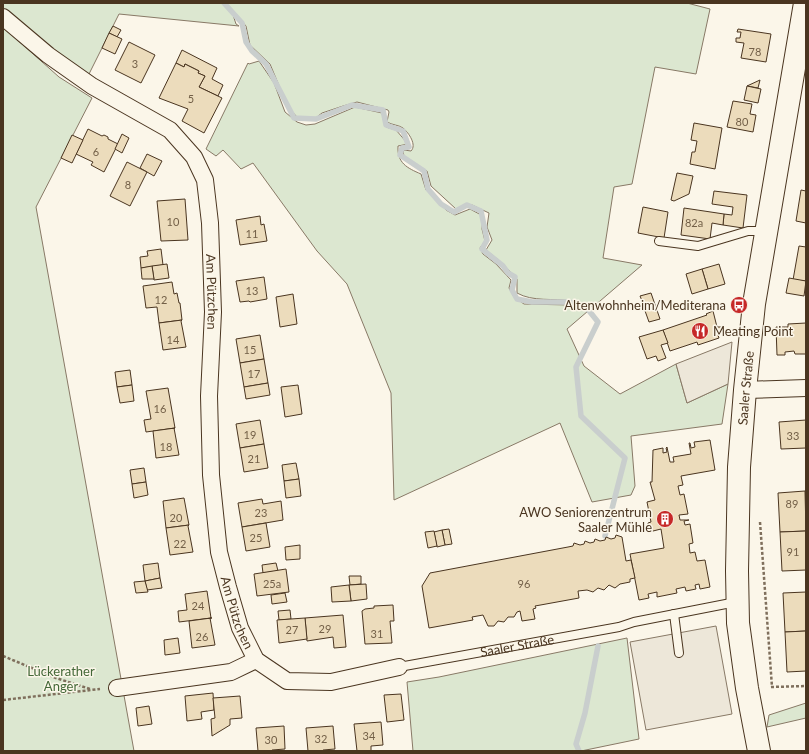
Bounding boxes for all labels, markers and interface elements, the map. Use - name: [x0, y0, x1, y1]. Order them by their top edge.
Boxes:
- house number: 78: [749, 45, 761, 58]
- house number: 3: [132, 57, 138, 70]
- house number: 5: [188, 92, 194, 105]
- house number: 80: [736, 115, 749, 128]
- house number: 6: [93, 145, 99, 158]
- house number: 8: [125, 178, 131, 191]
- house number: 10: [167, 215, 180, 228]
- house number: 82a: [685, 216, 703, 229]
- house number: 11: [246, 227, 258, 240]
- street label: Am Pützchen: [203, 254, 221, 330]
- house number: 13: [246, 284, 258, 297]
- house number: 12: [155, 293, 167, 306]
- bus stop icon: Altenwohnheim/Mediterana: [729, 295, 749, 315]
- place label: Altenwohnheim/Mediterana: [564, 297, 726, 313]
- restaurant icon: Meating Point: [690, 321, 710, 341]
- place label: Meating Point: [713, 323, 794, 339]
- house number: 14: [167, 333, 180, 346]
- house number: 15: [244, 343, 256, 356]
- street label: Saaler Straße: [734, 350, 757, 426]
- house number: 17: [248, 367, 260, 380]
- house number: 16: [154, 402, 166, 415]
- house number: 19: [244, 428, 256, 441]
- house number: 33: [787, 429, 799, 442]
- house number: 18: [160, 440, 172, 453]
- house number: 21: [248, 452, 260, 465]
- house number: 89: [786, 497, 798, 510]
- place label: AWO Seniorenzentrum Saaler Mühle: [519, 504, 652, 535]
- house number: 23: [255, 506, 267, 519]
- building icon: AWO Seniorenzentrum Saaler Mühle: [655, 509, 675, 529]
- house number: 20: [170, 511, 183, 524]
- house number: 25: [250, 531, 262, 544]
- house number: 22: [174, 537, 186, 550]
- house number: 91: [787, 545, 799, 558]
- street label: Am Pützchen: [218, 575, 257, 652]
- house number: 25a: [263, 577, 281, 590]
- house number: 96: [518, 577, 530, 590]
- house number: 24: [192, 599, 205, 612]
- house number: 29: [319, 622, 331, 635]
- house number: 27: [286, 623, 298, 636]
- house number: 31: [371, 627, 383, 640]
- house number: 26: [196, 630, 208, 643]
- street label: Saaler Straße: [479, 631, 555, 660]
- park label: Lückerather Anger: [27, 663, 95, 694]
- house number: 34: [363, 729, 376, 742]
- house number: 32: [315, 732, 327, 745]
- house number: 30: [265, 733, 278, 746]

